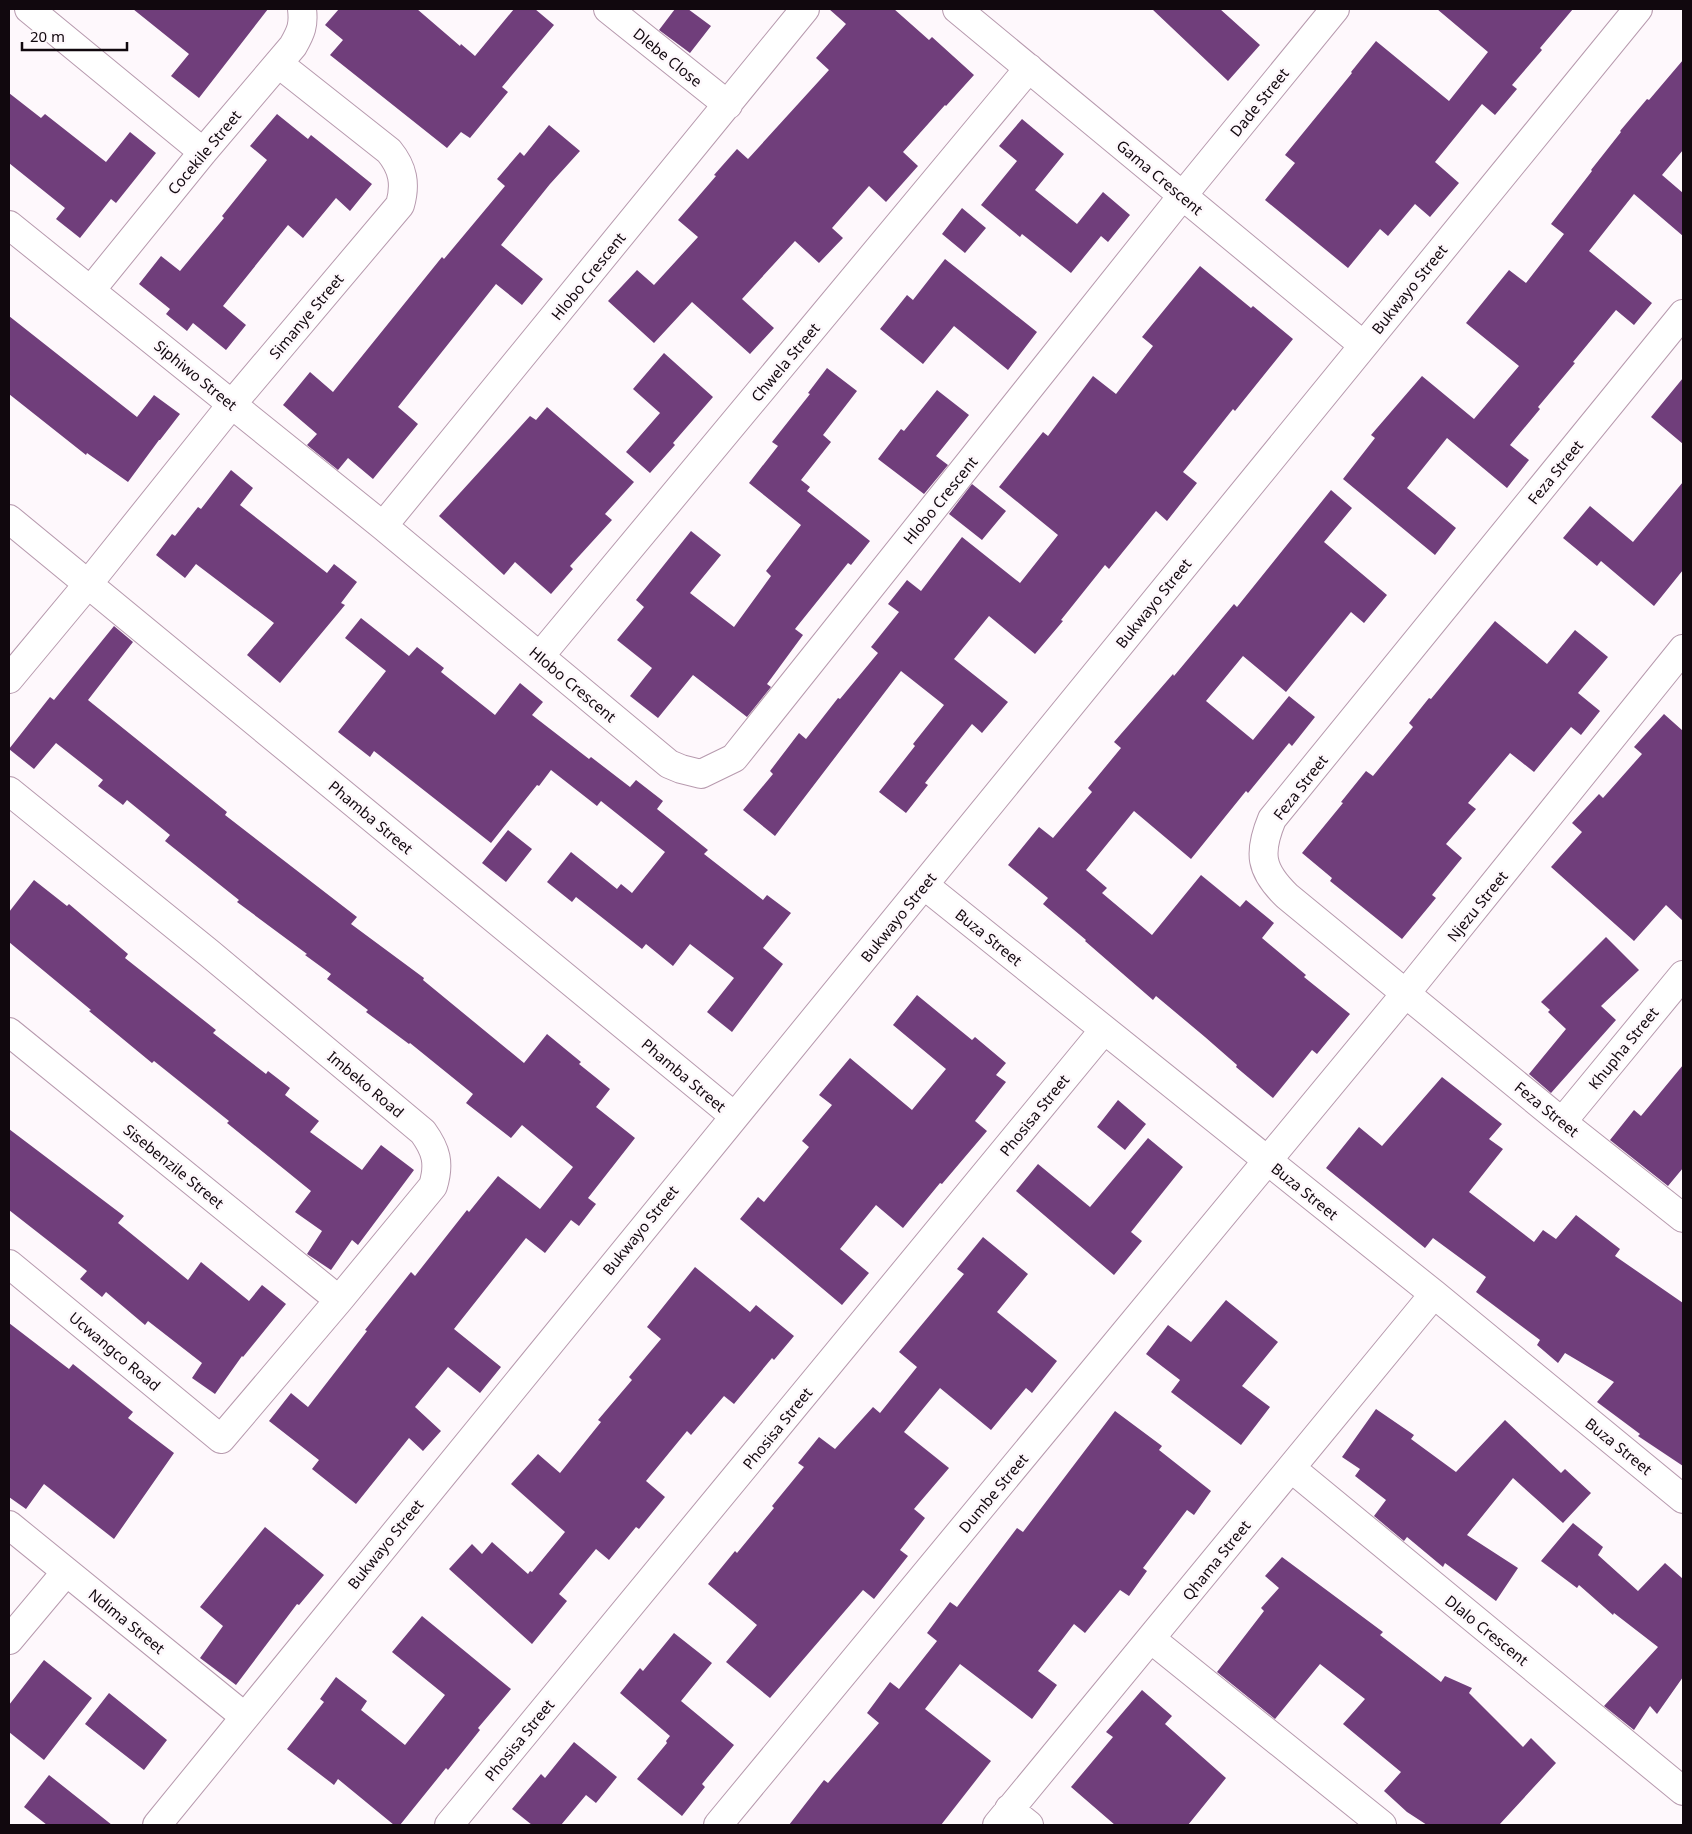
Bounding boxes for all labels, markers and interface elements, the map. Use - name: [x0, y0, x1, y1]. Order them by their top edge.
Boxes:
- scale bar: [22, 20, 128, 52]
- street label: Dlebe Close: [629, 23, 707, 91]
- text: 20 m: [30, 26, 65, 46]
- street label: Dade Street: [1225, 63, 1293, 140]
- street label: Cocekile Street: [163, 105, 246, 198]
- street label: Gama Crescent: [1113, 135, 1208, 219]
- street label: Hlobo Crescent: [546, 227, 630, 324]
- street label: Bukwayo Street: [1367, 240, 1452, 338]
- street label: Simanye Street: [264, 269, 348, 363]
- street label: Chwela Street: [746, 318, 824, 406]
- street label: Siphiwo Street: [150, 335, 242, 415]
- street label: Feza Street: [1523, 435, 1587, 508]
- street label: Hlobo Crescent: [898, 451, 982, 548]
- street label: Bukwayo Street: [1111, 554, 1196, 652]
- street label: Hlobo Crescent: [525, 642, 621, 727]
- street label: Feza Street: [1268, 750, 1332, 824]
- street label: Phamba Street: [325, 776, 418, 859]
- street label: Njezu Street: [1442, 866, 1512, 946]
- street label: Bukwayo Street: [856, 868, 941, 966]
- street label: Buza Street: [952, 904, 1027, 970]
- street label: Khupha Street: [1584, 1002, 1663, 1093]
- street label: Phamba Street: [638, 1034, 731, 1117]
- street label: Imbeko Road: [324, 1046, 408, 1122]
- street label: Phosisa Street: [995, 1069, 1074, 1160]
- street label: Feza Street: [1511, 1077, 1584, 1141]
- street label: Sisebenzile Street: [120, 1119, 229, 1213]
- street label: Buza Street: [1268, 1158, 1343, 1224]
- street label: Bukwayo Street: [598, 1181, 683, 1279]
- street label: Ucwangco Road: [65, 1307, 165, 1395]
- street label: Phosisa Street: [738, 1382, 817, 1473]
- street label: Buza Street: [1582, 1413, 1657, 1479]
- street label: Dumbe Street: [954, 1449, 1032, 1537]
- street label: Bukwayo Street: [343, 1495, 428, 1593]
- street label: Qhama Street: [1178, 1515, 1255, 1604]
- street label: Ndima Street: [85, 1584, 170, 1658]
- street label: Dlalo Crescent: [1441, 1590, 1533, 1670]
- street label: Phosisa Street: [480, 1694, 559, 1785]

